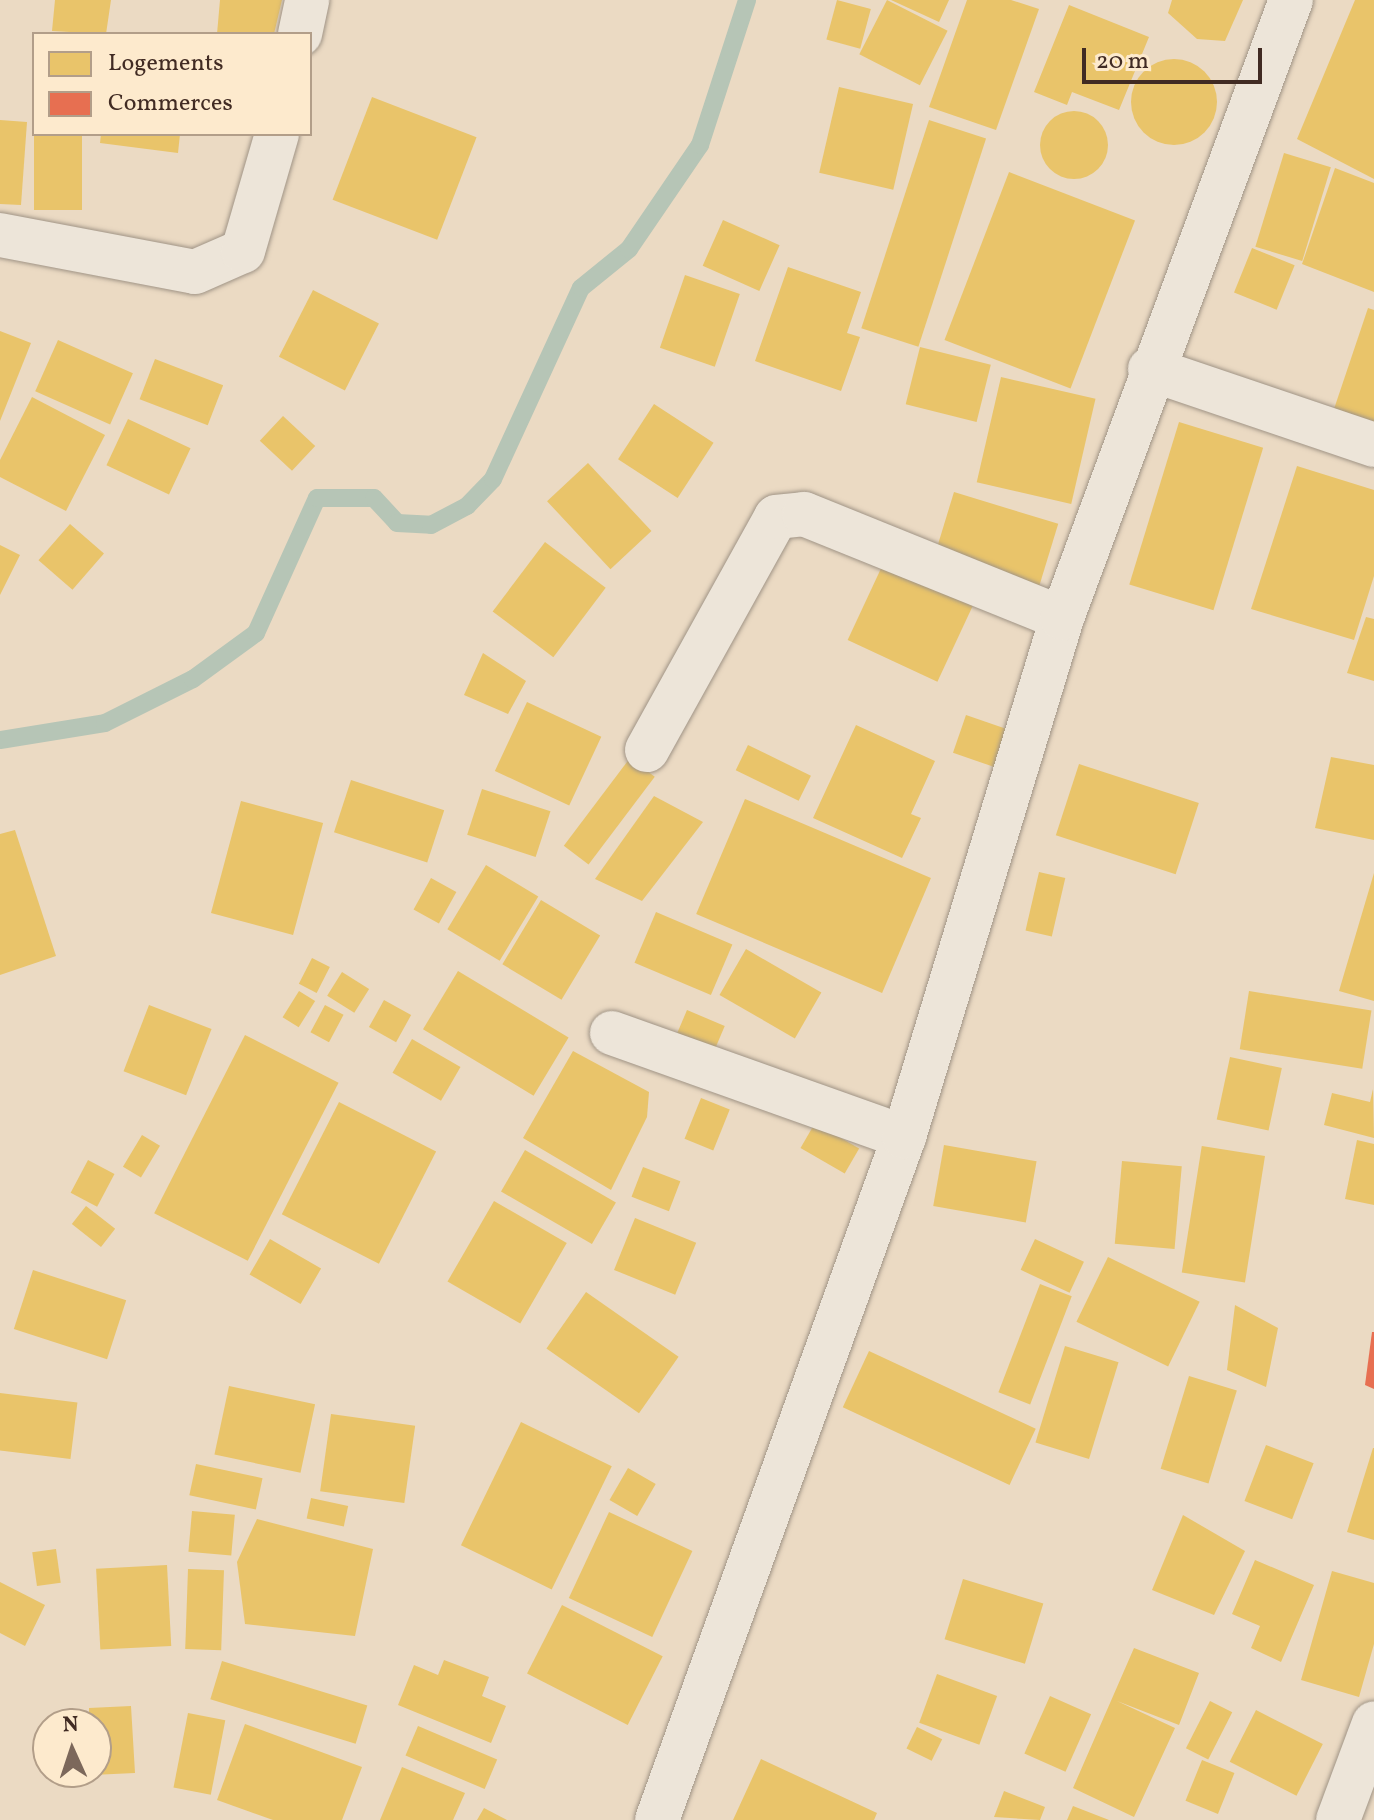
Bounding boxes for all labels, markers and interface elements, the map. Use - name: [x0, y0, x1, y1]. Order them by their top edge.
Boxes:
- legend: [32, 32, 312, 136]
- scale bar: [1086, 32, 1266, 82]
- text: 20 m: [1096, 45, 1149, 79]
- text: Logements: [108, 47, 224, 81]
- text: Commerces: [108, 87, 233, 121]
- north arrow: [32, 1708, 112, 1788]
- text: N: [62, 1710, 80, 1741]

